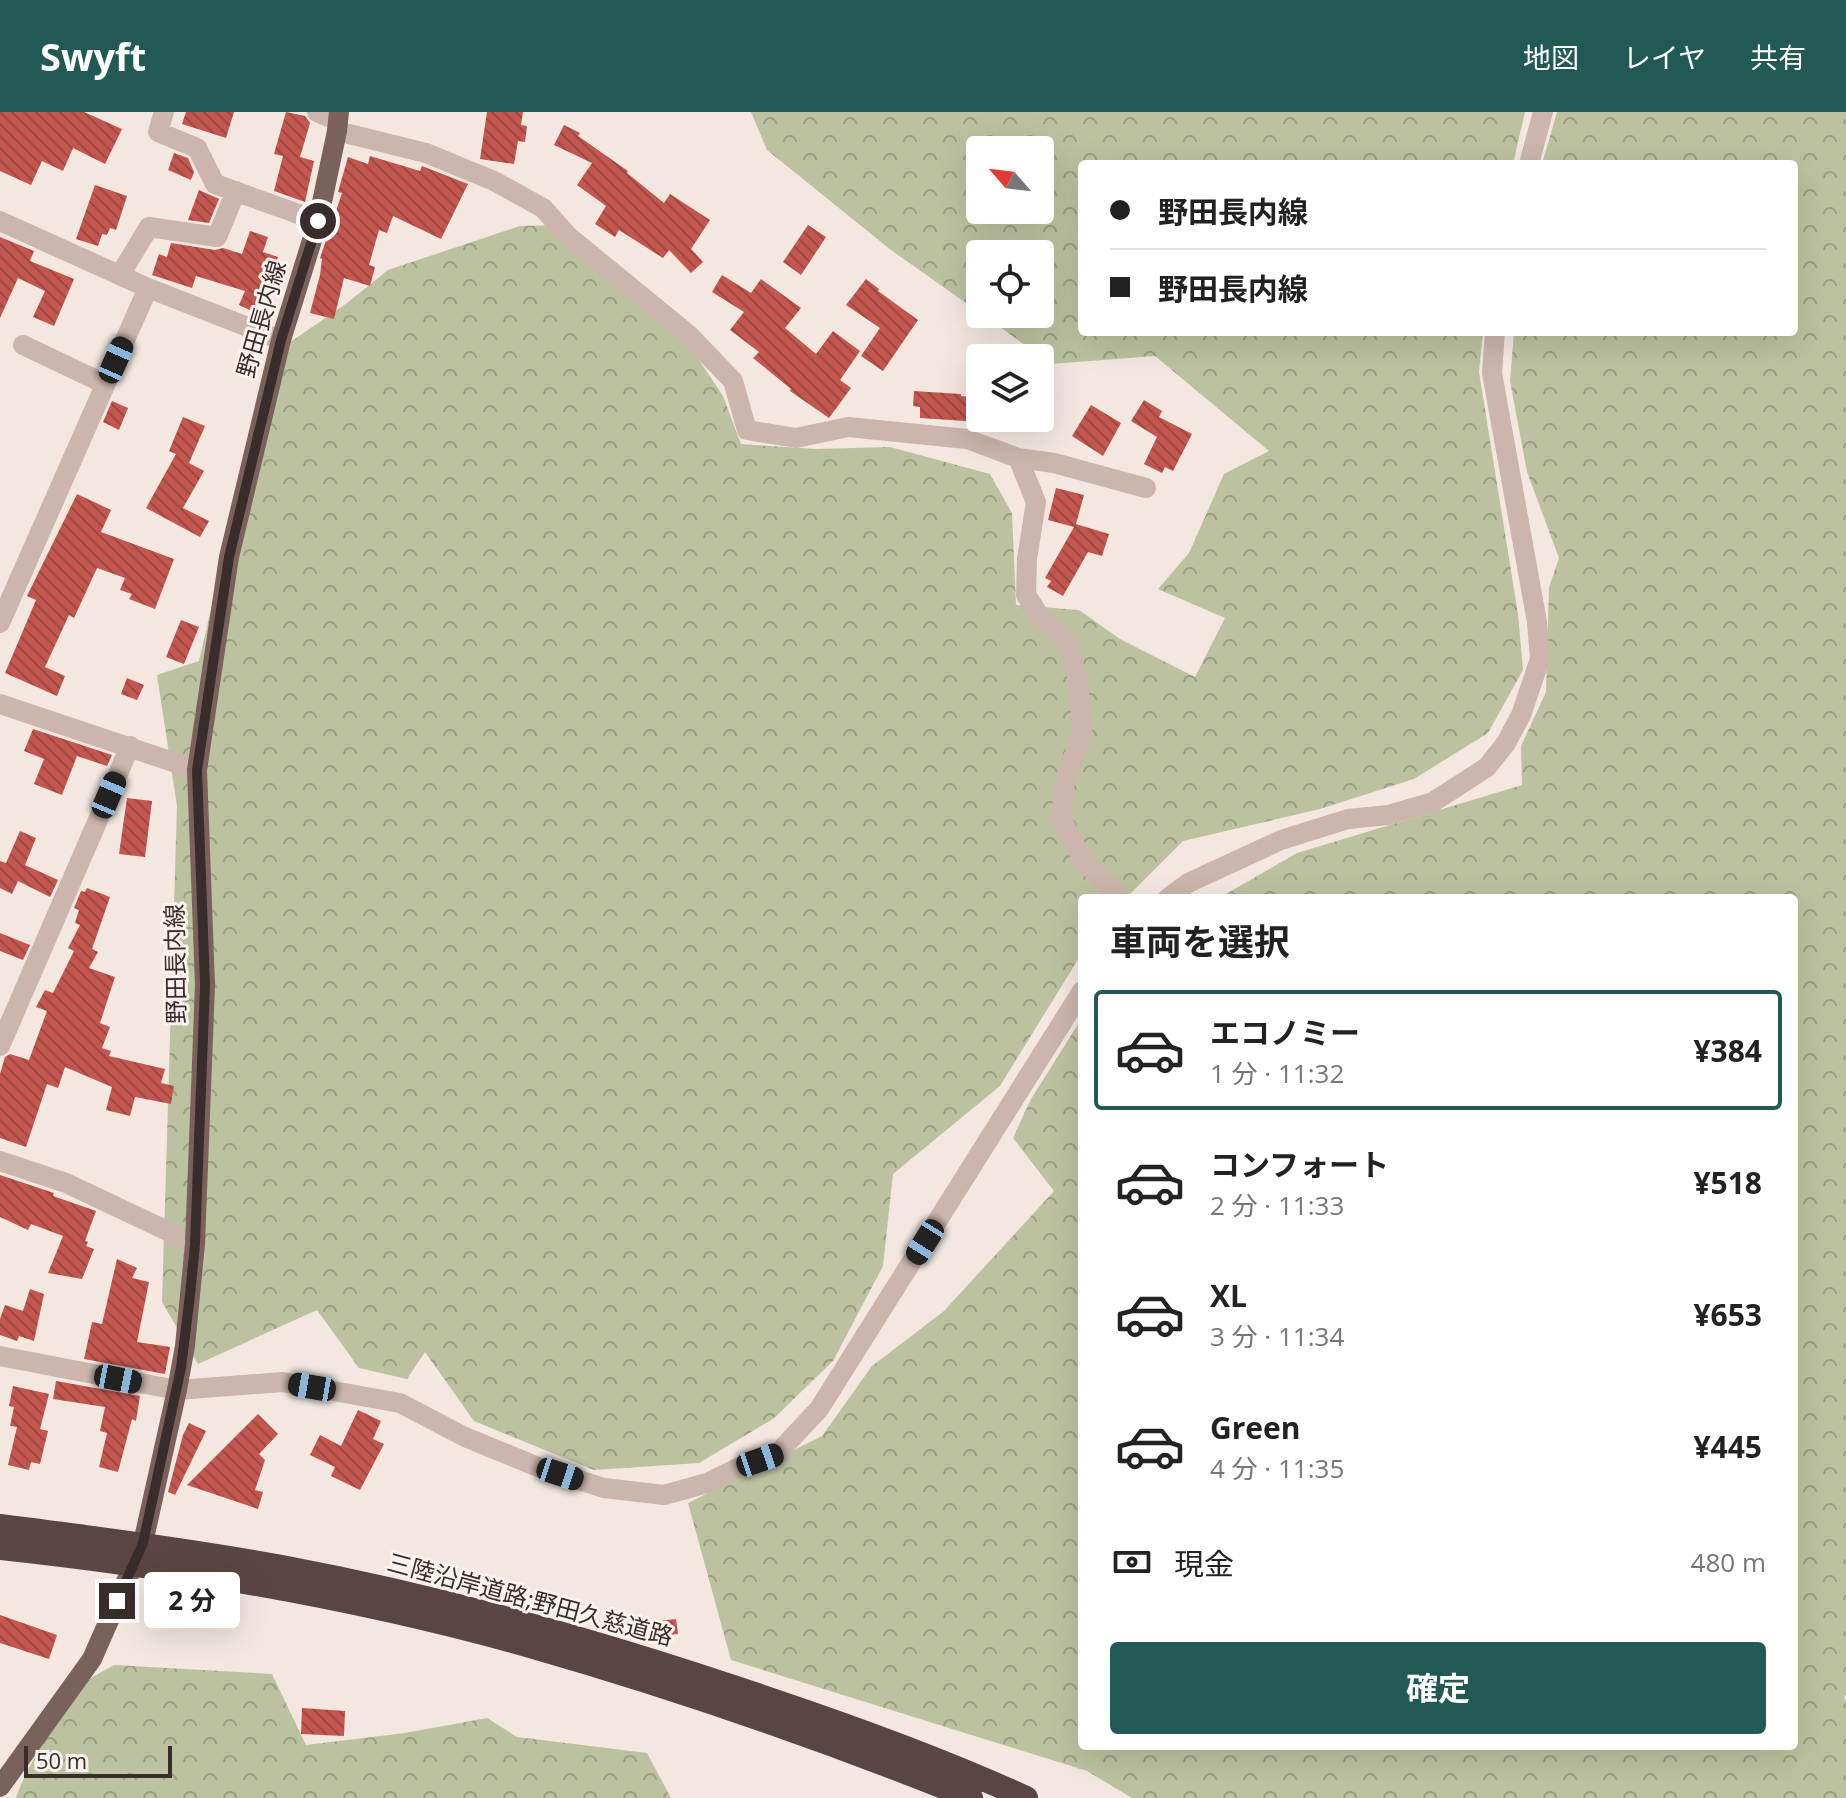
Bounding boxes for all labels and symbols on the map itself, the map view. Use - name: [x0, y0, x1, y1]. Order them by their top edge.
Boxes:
- north arrow: [966, 136, 1054, 224]
- route start: [300, 203, 336, 239]
- street label: 野田長内線: [228, 256, 293, 381]
- car: [95, 333, 137, 387]
- car: [89, 768, 129, 822]
- street label: 野田長内線: [157, 904, 192, 1024]
- car: [902, 1215, 948, 1269]
- car: [92, 1363, 144, 1395]
- car: [286, 1371, 338, 1403]
- car: [733, 1441, 787, 1479]
- car: [533, 1455, 587, 1493]
- street label: 三陸沿岸道路;野田久慈道路: [384, 1545, 677, 1653]
- callout: 2 分: [145, 1573, 241, 1629]
- route end: [99, 1583, 135, 1619]
- scale bar: [24, 1742, 172, 1778]

